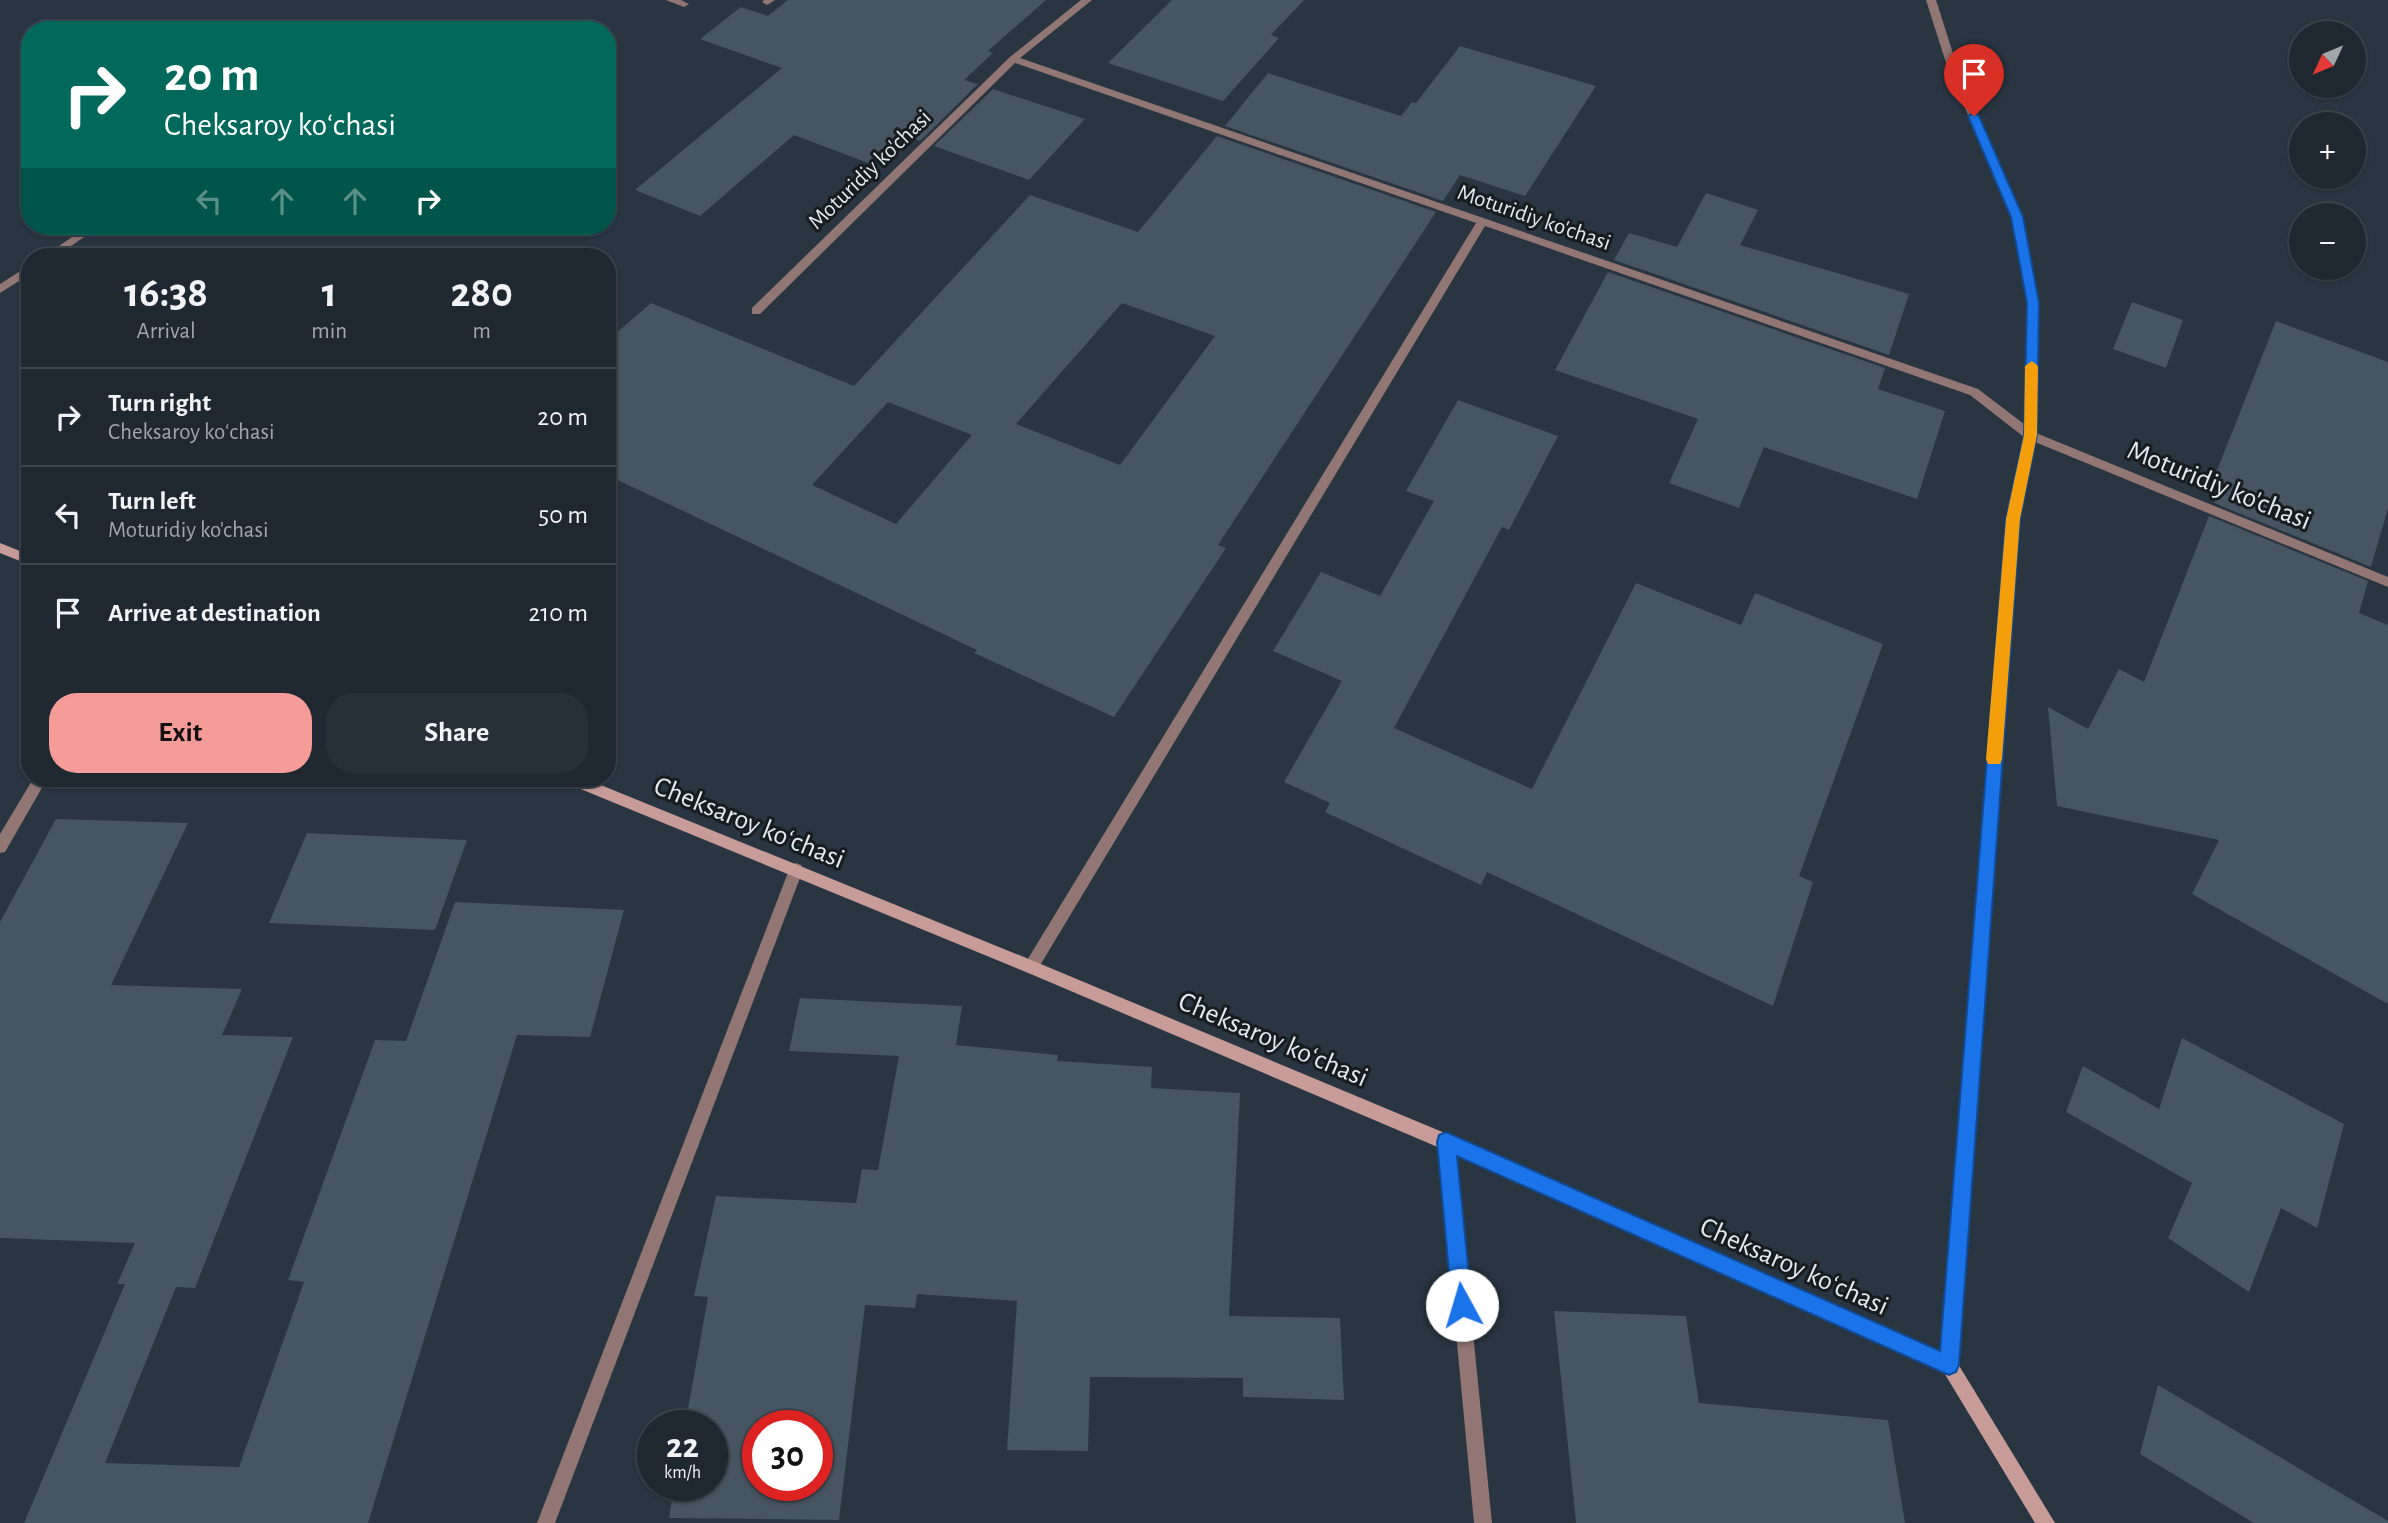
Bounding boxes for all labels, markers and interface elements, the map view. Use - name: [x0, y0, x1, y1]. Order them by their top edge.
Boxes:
- north arrow: [2289, 21, 2366, 98]
- map controls: [2289, 21, 2366, 280]
- pin: [1944, 44, 2004, 116]
- icon: right: [49, 49, 140, 140]
- text: 20 m: [164, 51, 260, 100]
- icon: arrive: [1955, 55, 1993, 93]
- street label: Moturidiy ko'chasi: [804, 106, 936, 234]
- text: Cheksaroy koʻchasi: [164, 109, 396, 141]
- button: +: [2289, 112, 2366, 189]
- street label: Moturidiy ko'chasi: [1454, 181, 1614, 255]
- icon: left: [190, 182, 228, 220]
- icon: ahead: [263, 182, 301, 220]
- icon: ahead: [336, 182, 374, 220]
- icon: right: [409, 182, 447, 220]
- button: −: [2289, 203, 2366, 280]
- text: 16:38: [124, 272, 208, 314]
- text: 1: [322, 272, 337, 314]
- text: 280: [450, 272, 513, 314]
- text: Arrival: [137, 320, 196, 343]
- text: min: [311, 320, 347, 343]
- text: m: [472, 320, 491, 343]
- text: Turn right: [108, 390, 211, 416]
- icon: right: [49, 398, 87, 436]
- text: 20 m: [537, 404, 588, 430]
- text: Cheksaroy koʻchasi: [108, 421, 275, 444]
- street label: Moturidiy ko'chasi: [2123, 436, 2315, 536]
- text: Turn left: [108, 488, 196, 514]
- icon: left: [49, 496, 87, 534]
- text: 50 m: [538, 502, 588, 528]
- text: Moturidiy ko'chasi: [108, 519, 269, 542]
- icon: arrive: [49, 594, 87, 632]
- text: Arrive at destination: [108, 600, 321, 626]
- text: 210 m: [528, 600, 588, 626]
- button: Exit: [49, 693, 312, 773]
- button: Share: [326, 693, 588, 773]
- street label: Cheksaroy koʻchasi: [650, 772, 848, 874]
- street label: Cheksaroy koʻchasi: [1174, 987, 1372, 1093]
- street label: Cheksaroy koʻchasi: [1696, 1213, 1892, 1321]
- position arrow: [1425, 1268, 1499, 1342]
- speed limit sign: 30: [742, 1410, 833, 1501]
- text: 22: [666, 1429, 699, 1464]
- text: km/h: [664, 1464, 701, 1482]

